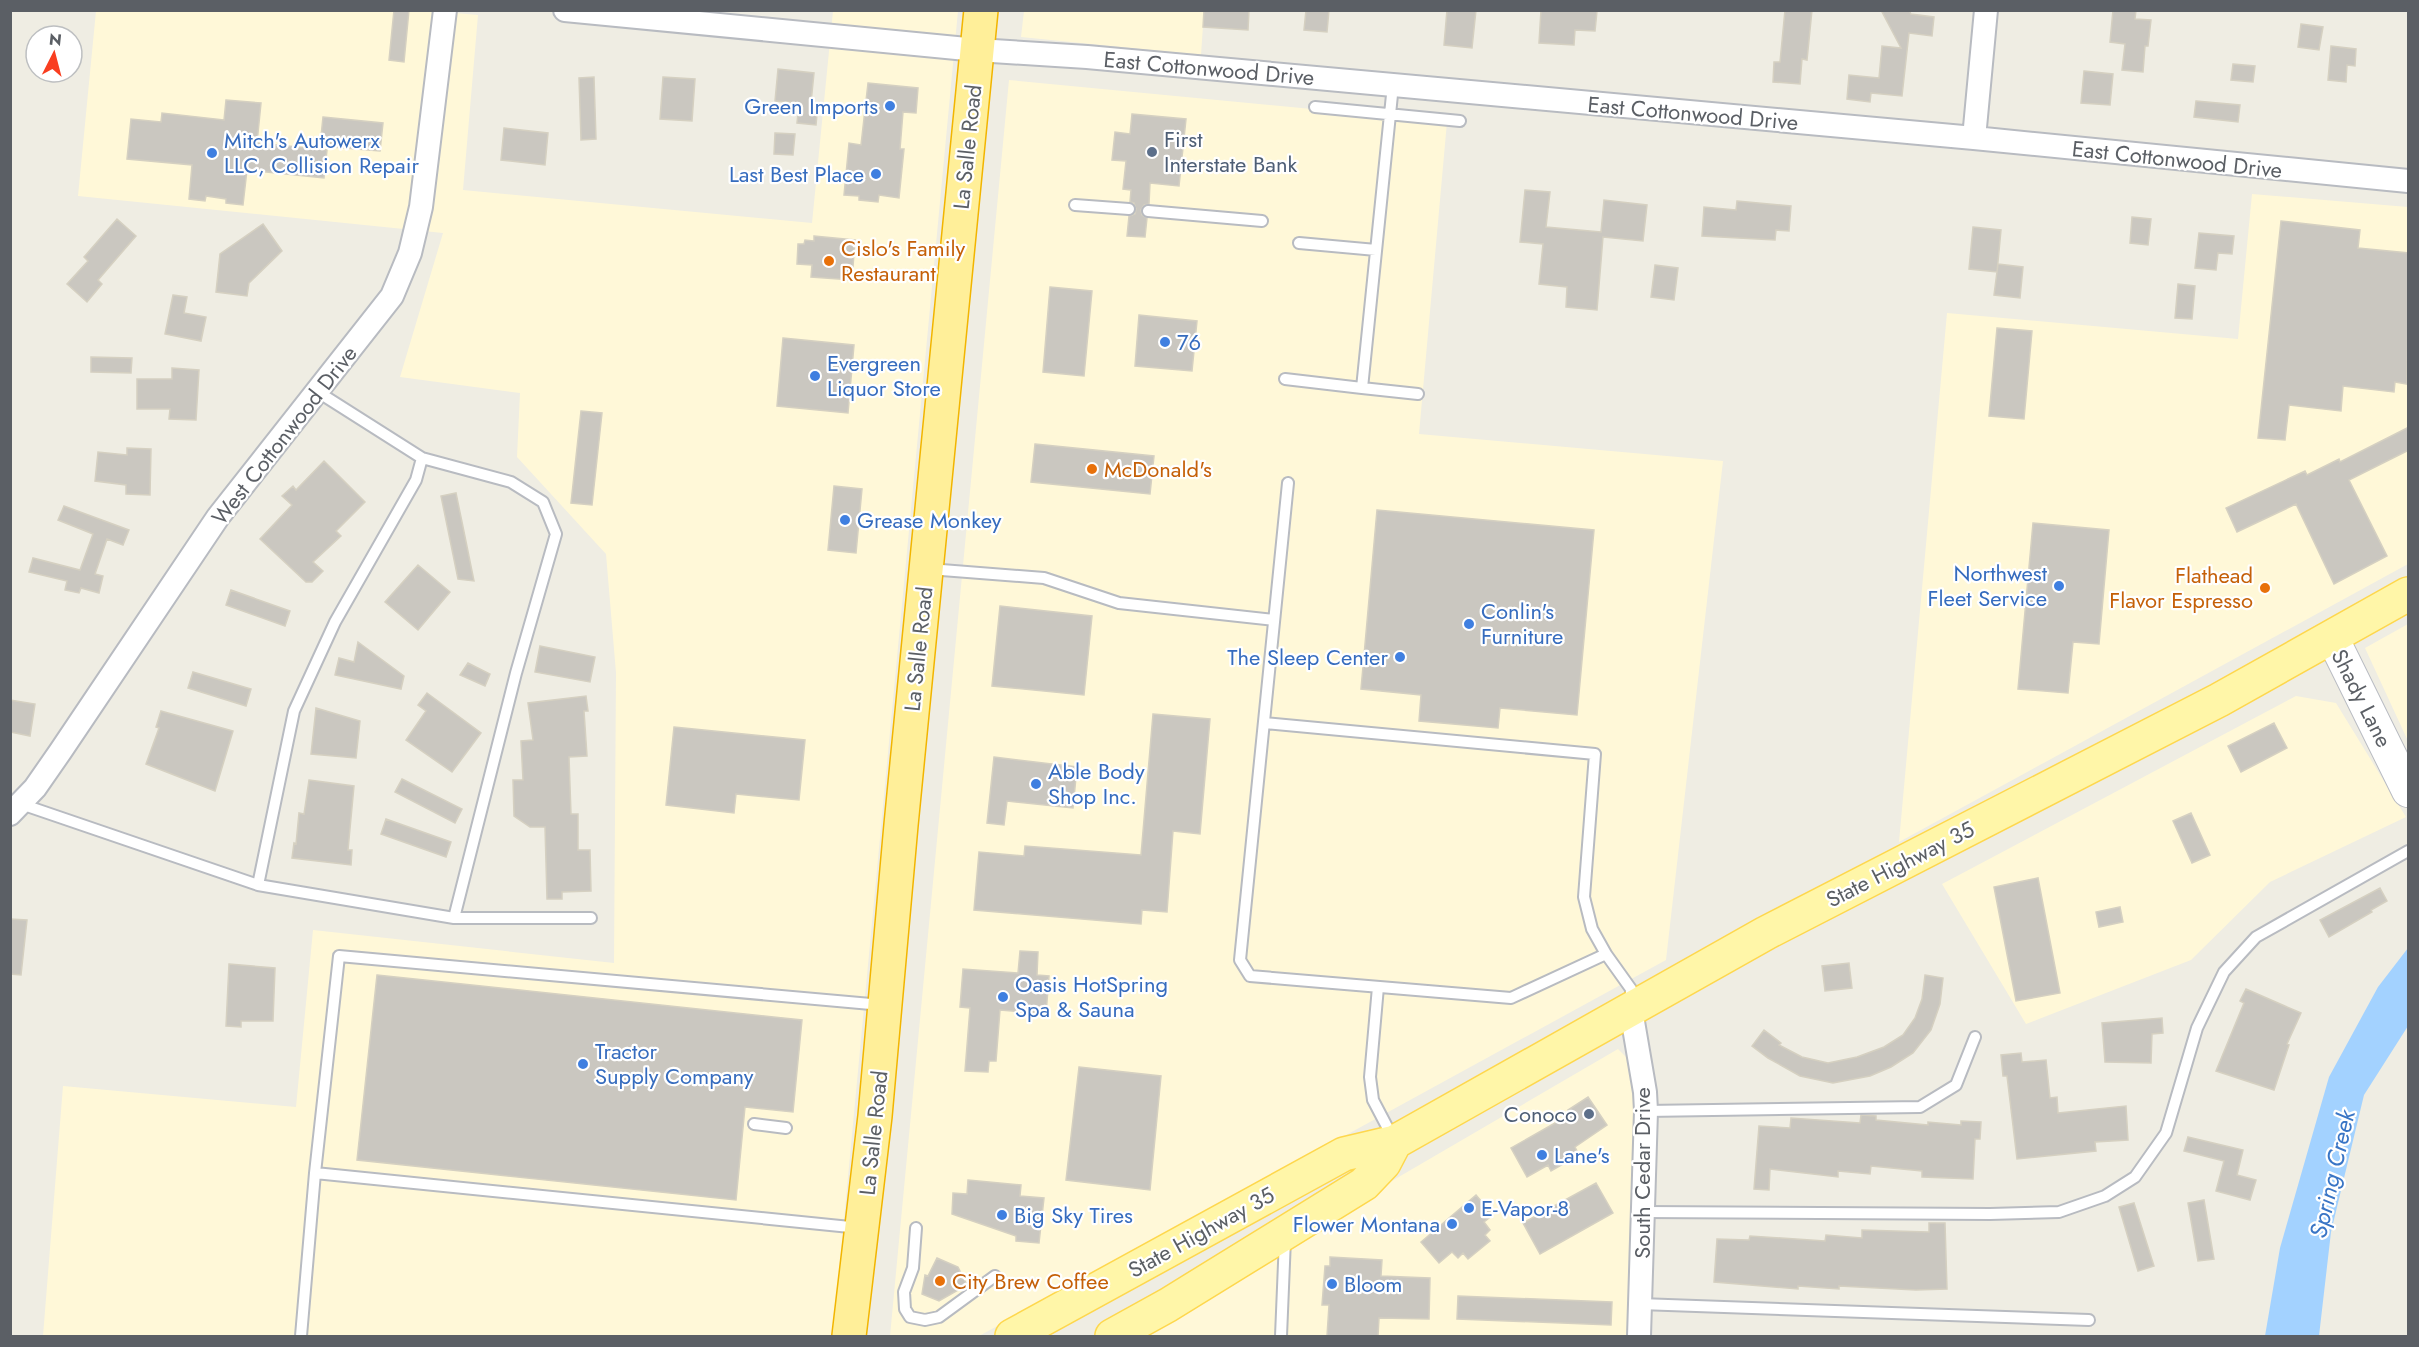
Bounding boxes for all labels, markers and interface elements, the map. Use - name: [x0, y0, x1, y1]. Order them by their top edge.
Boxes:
- north arrow: [24, 24, 84, 84]
- text: N: [48, 27, 63, 52]
- street label: East Cottonwood Drive: [1102, 43, 1316, 93]
- street label: La Salle Road: [945, 83, 989, 211]
- street label: East Cottonwood Drive: [1586, 88, 1800, 138]
- place label: Green Imports: [744, 90, 878, 122]
- marker: Green Imports: [883, 99, 897, 113]
- place label: First Interstate Bank: [1164, 123, 1297, 180]
- place label: Mitch's Autowerx LLC, Collision Repair: [224, 124, 419, 181]
- street label: East Cottonwood Drive: [2070, 132, 2284, 186]
- marker: First Interstate Bank: [1145, 145, 1159, 159]
- marker: Mitch's Autowerx LLC, Collision Repair: [205, 146, 219, 160]
- place label: Last Best Place: [729, 158, 864, 190]
- marker: Last Best Place: [869, 167, 883, 181]
- place label: Cislo's Family Restaurant: [841, 232, 965, 289]
- marker: Cislo's Family Restaurant: [822, 254, 836, 268]
- place label: 76: [1177, 326, 1201, 358]
- marker: 76: [1158, 335, 1172, 349]
- street label: West Cottonwood Drive: [204, 339, 364, 531]
- place label: Evergreen Liquor Store: [827, 347, 941, 404]
- marker: Evergreen Liquor Store: [808, 369, 822, 383]
- place label: McDonald's: [1104, 453, 1212, 485]
- marker: McDonald's: [1085, 462, 1099, 476]
- place label: Grease Monkey: [857, 504, 1002, 536]
- marker: Grease Monkey: [838, 513, 852, 527]
- place label: Northwest Fleet Service: [1928, 557, 2048, 614]
- place label: Flathead Flavor Espresso: [2109, 559, 2253, 616]
- marker: Northwest Fleet Service: [2052, 579, 2066, 593]
- marker: Flathead Flavor Espresso: [2258, 581, 2272, 595]
- street label: La Salle Road: [896, 585, 940, 713]
- place label: Conlin's Furniture: [1481, 595, 1563, 652]
- marker: Conlin's Furniture: [1462, 617, 1476, 631]
- place label: The Sleep Center: [1227, 641, 1388, 673]
- street label: Shady Lane: [2324, 643, 2400, 753]
- marker: The Sleep Center: [1393, 650, 1407, 664]
- place label: Able Body Shop Inc.: [1048, 755, 1145, 812]
- marker: Able Body Shop Inc.: [1029, 777, 1043, 791]
- street label: State Highway 35: [1820, 813, 1980, 915]
- place label: Oasis HotSpring Spa & Sauna: [1015, 968, 1168, 1025]
- marker: Oasis HotSpring Spa & Sauna: [996, 990, 1010, 1004]
- place label: Tractor Supply Company: [595, 1035, 754, 1092]
- marker: Tractor Supply Company: [576, 1057, 590, 1071]
- street label: La Salle Road: [851, 1069, 895, 1197]
- street label: South Cedar Drive: [1626, 1087, 1658, 1259]
- place label: Conoco: [1504, 1098, 1577, 1130]
- water label: Spring Creek: [2300, 1105, 2364, 1242]
- marker: Conoco: [1582, 1107, 1596, 1121]
- place label: Lane's: [1554, 1139, 1610, 1171]
- marker: Lane's: [1535, 1148, 1549, 1162]
- street label: State Highway 35: [1122, 1179, 1280, 1285]
- place label: E-Vapor-8: [1481, 1192, 1569, 1224]
- place label: Big Sky Tires: [1014, 1199, 1133, 1231]
- marker: E-Vapor-8: [1462, 1201, 1476, 1215]
- marker: Big Sky Tires: [995, 1208, 1009, 1222]
- place label: Flower Montana: [1293, 1208, 1440, 1240]
- marker: Flower Montana: [1445, 1217, 1459, 1231]
- place label: City Brew Coffee: [952, 1265, 1109, 1297]
- place label: Bloom: [1344, 1268, 1403, 1300]
- marker: City Brew Coffee: [933, 1274, 947, 1288]
- marker: Bloom: [1325, 1277, 1339, 1291]

